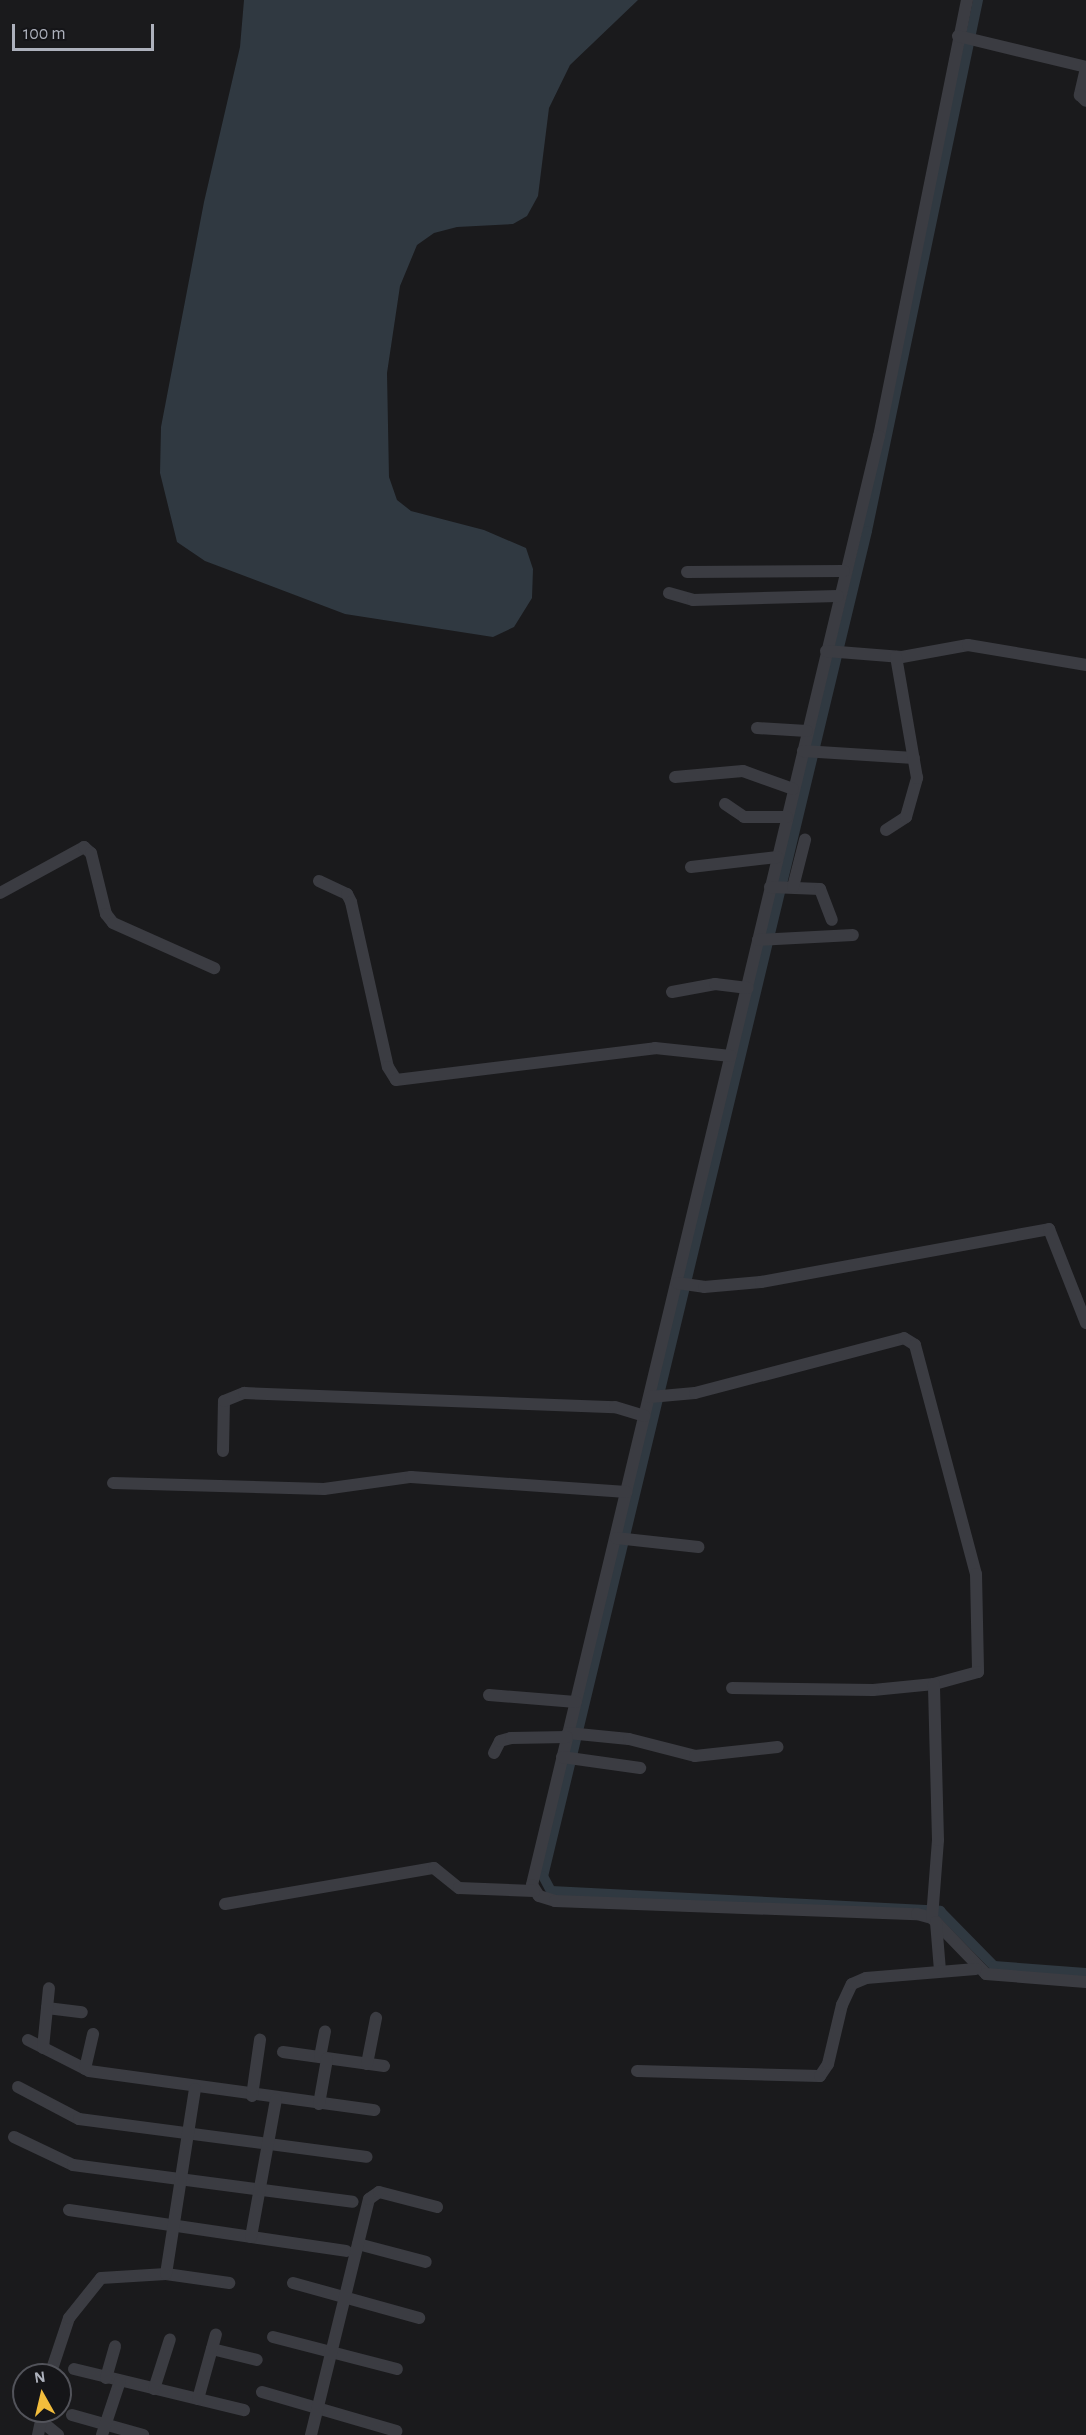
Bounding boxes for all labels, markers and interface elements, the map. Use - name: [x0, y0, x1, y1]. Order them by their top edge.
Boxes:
- scale bar: [15, 12, 158, 50]
- text: 100 m: [23, 25, 66, 43]
- north arrow: [12, 2363, 72, 2423]
- text: N: [33, 2368, 46, 2386]

